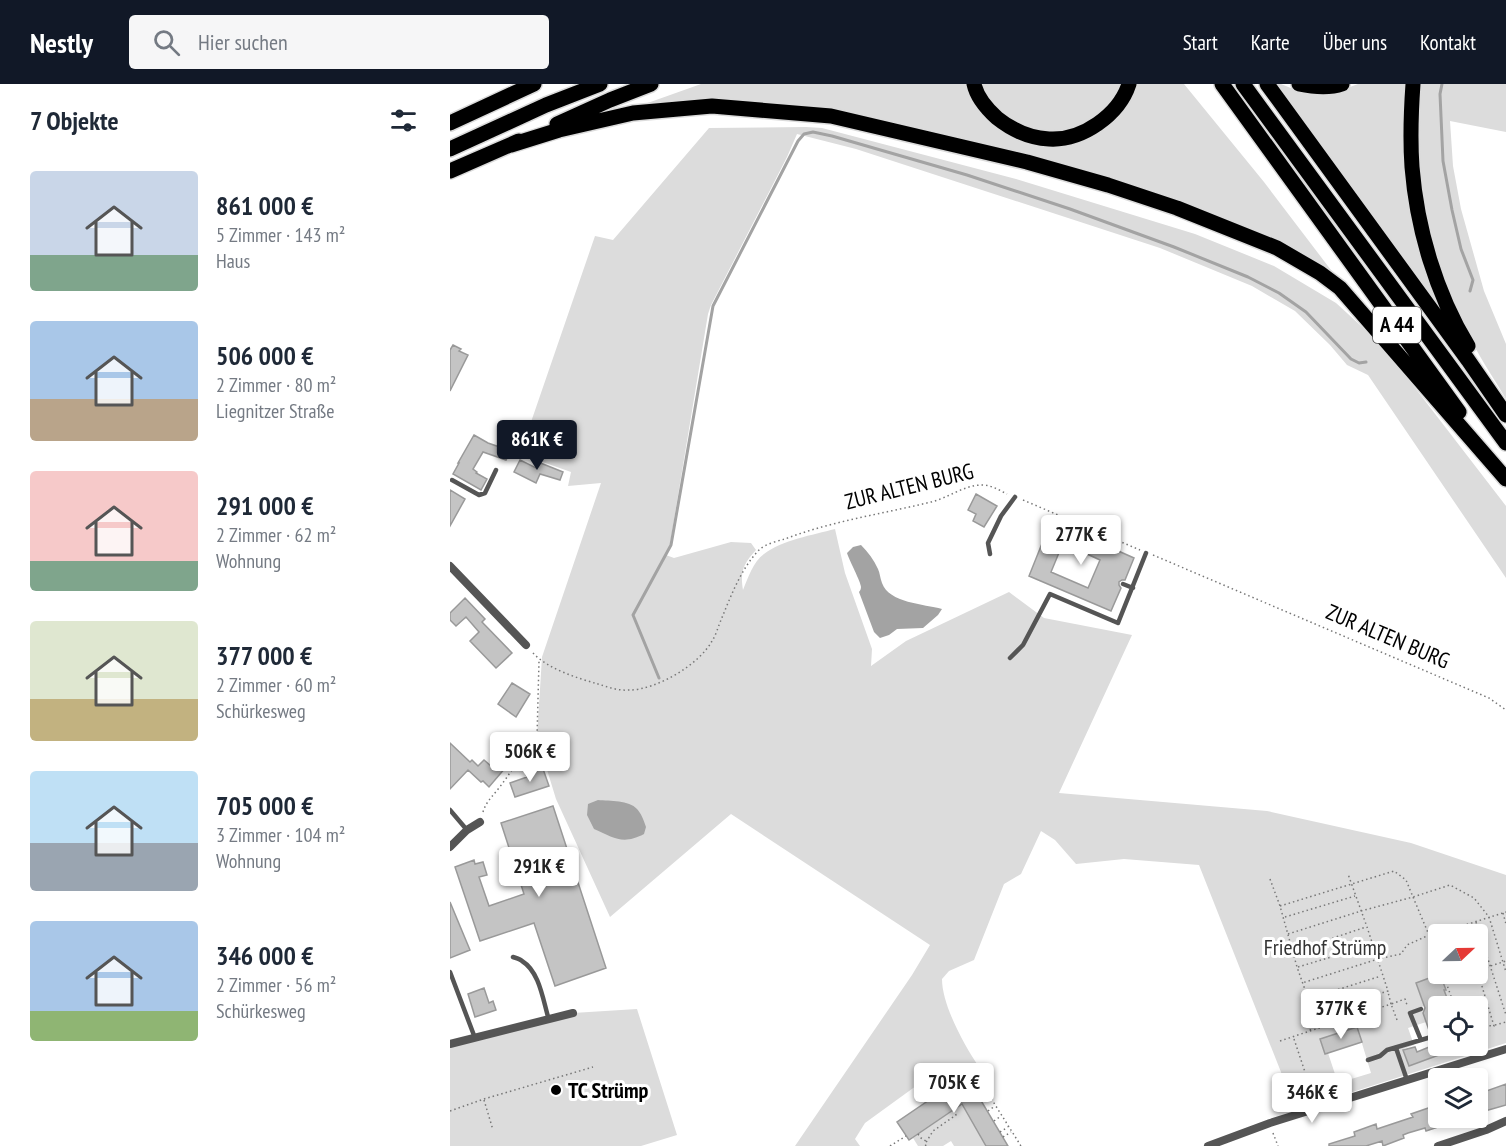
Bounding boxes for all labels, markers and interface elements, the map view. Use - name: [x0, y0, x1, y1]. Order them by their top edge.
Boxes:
- search box: [129, 15, 549, 69]
- text: Nestly: [30, 24, 93, 61]
- icon: search: [150, 26, 183, 59]
- text: Hier suchen: [198, 28, 288, 56]
- text: Start: [1183, 29, 1218, 56]
- text: Karte: [1251, 29, 1290, 56]
- text: Über uns: [1323, 29, 1387, 56]
- text: Kontakt: [1420, 29, 1476, 56]
- text: 7 Objekte: [30, 104, 119, 137]
- icon: filters: [387, 104, 420, 137]
- text: 861 000 €: [216, 189, 314, 222]
- icon: home: [78, 195, 150, 267]
- text: 5 Zimmer · 143 m²: [216, 222, 345, 248]
- text: Haus: [216, 248, 250, 274]
- road number: A 44: [1373, 307, 1421, 343]
- text: 506 000 €: [216, 339, 314, 372]
- icon: home: [78, 345, 150, 417]
- text: 2 Zimmer · 80 m²: [216, 372, 336, 398]
- text: Liegnitzer Straße: [216, 398, 335, 424]
- pin: 861K €: [488, 420, 586, 471]
- text: 861K €: [511, 426, 563, 452]
- street label: ZUR ALTEN BURG: [842, 457, 976, 515]
- text: 291 000 €: [216, 489, 314, 522]
- icon: home: [78, 495, 150, 567]
- pin: 277K €: [1032, 515, 1130, 566]
- text: 277K €: [1055, 521, 1107, 547]
- text: 2 Zimmer · 62 m²: [216, 522, 336, 548]
- text: Wohnung: [216, 548, 281, 574]
- street label: ZUR ALTEN BURG: [1322, 597, 1454, 675]
- text: 377 000 €: [216, 639, 313, 672]
- icon: home: [78, 645, 150, 717]
- text: 2 Zimmer · 60 m²: [216, 672, 336, 698]
- text: Schürkesweg: [216, 698, 306, 724]
- pin: 506K €: [481, 732, 579, 783]
- text: 506K €: [504, 738, 556, 764]
- text: 705 000 €: [216, 789, 314, 822]
- icon: home: [78, 795, 150, 867]
- text: 3 Zimmer · 104 m²: [216, 822, 345, 848]
- pin: 291K €: [490, 847, 588, 898]
- text: Wohnung: [216, 848, 281, 874]
- text: 291K €: [513, 853, 565, 879]
- north arrow: [1428, 924, 1488, 984]
- map controls: [1428, 924, 1488, 1128]
- park label: Friedhof Strümp: [1264, 933, 1386, 961]
- text: 346 000 €: [216, 939, 314, 972]
- icon: home: [78, 945, 150, 1017]
- text: 2 Zimmer · 56 m²: [216, 972, 336, 998]
- pin: 377K €: [1292, 989, 1390, 1040]
- text: 377K €: [1315, 995, 1367, 1021]
- button: locate: [1428, 996, 1488, 1056]
- text: Schürkesweg: [216, 998, 306, 1024]
- pin: 705K €: [905, 1063, 1003, 1114]
- button: layers: [1428, 1068, 1488, 1128]
- text: 705K €: [928, 1069, 980, 1095]
- pin: 346K €: [1263, 1073, 1361, 1124]
- place label: TC Strümp: [568, 1076, 649, 1104]
- text: 346K €: [1286, 1079, 1338, 1105]
- marker: TC Strümp: [549, 1083, 563, 1097]

